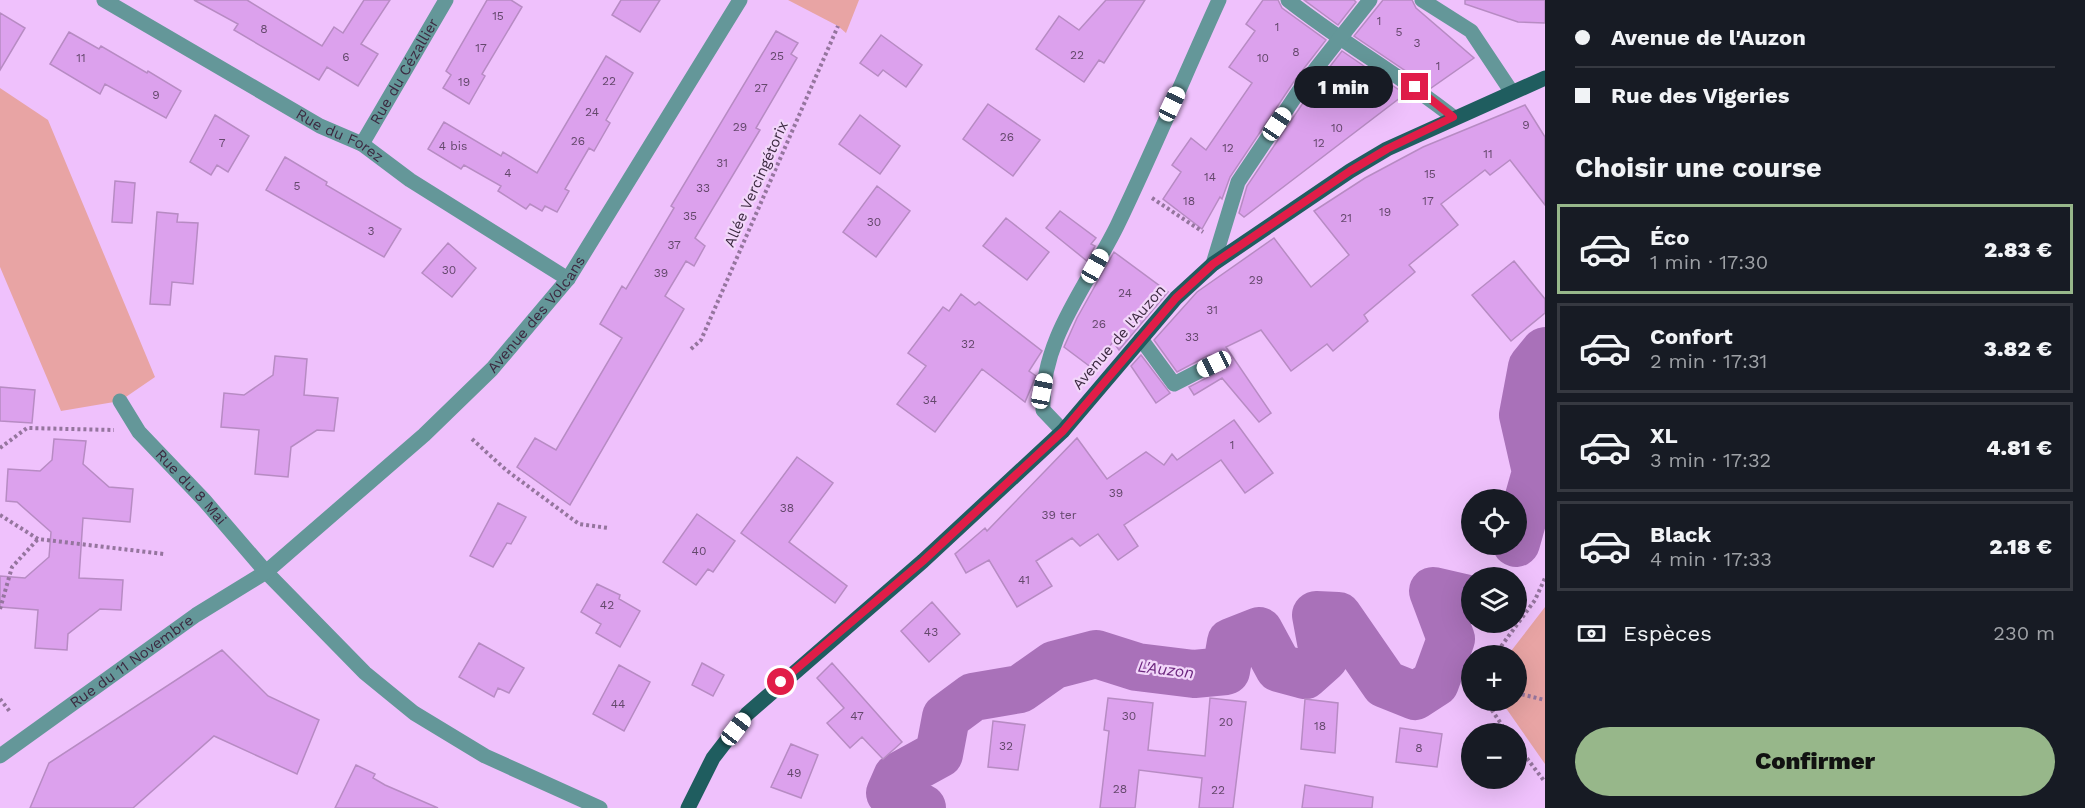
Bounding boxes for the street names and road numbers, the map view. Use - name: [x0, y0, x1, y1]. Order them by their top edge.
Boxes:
- street label: Rue du Cézallier: [366, 15, 442, 128]
- street label: Rue du Forez: [293, 105, 387, 166]
- street label: Allée Vercingétorix: [720, 118, 792, 250]
- street label: Avenue des Volcans: [484, 252, 589, 377]
- street label: Avenue de l'Auzon: [1069, 281, 1169, 393]
- street label: Rue du 8 Mai: [152, 446, 230, 528]
- street label: Rue du 11 Novembre: [66, 611, 197, 712]

